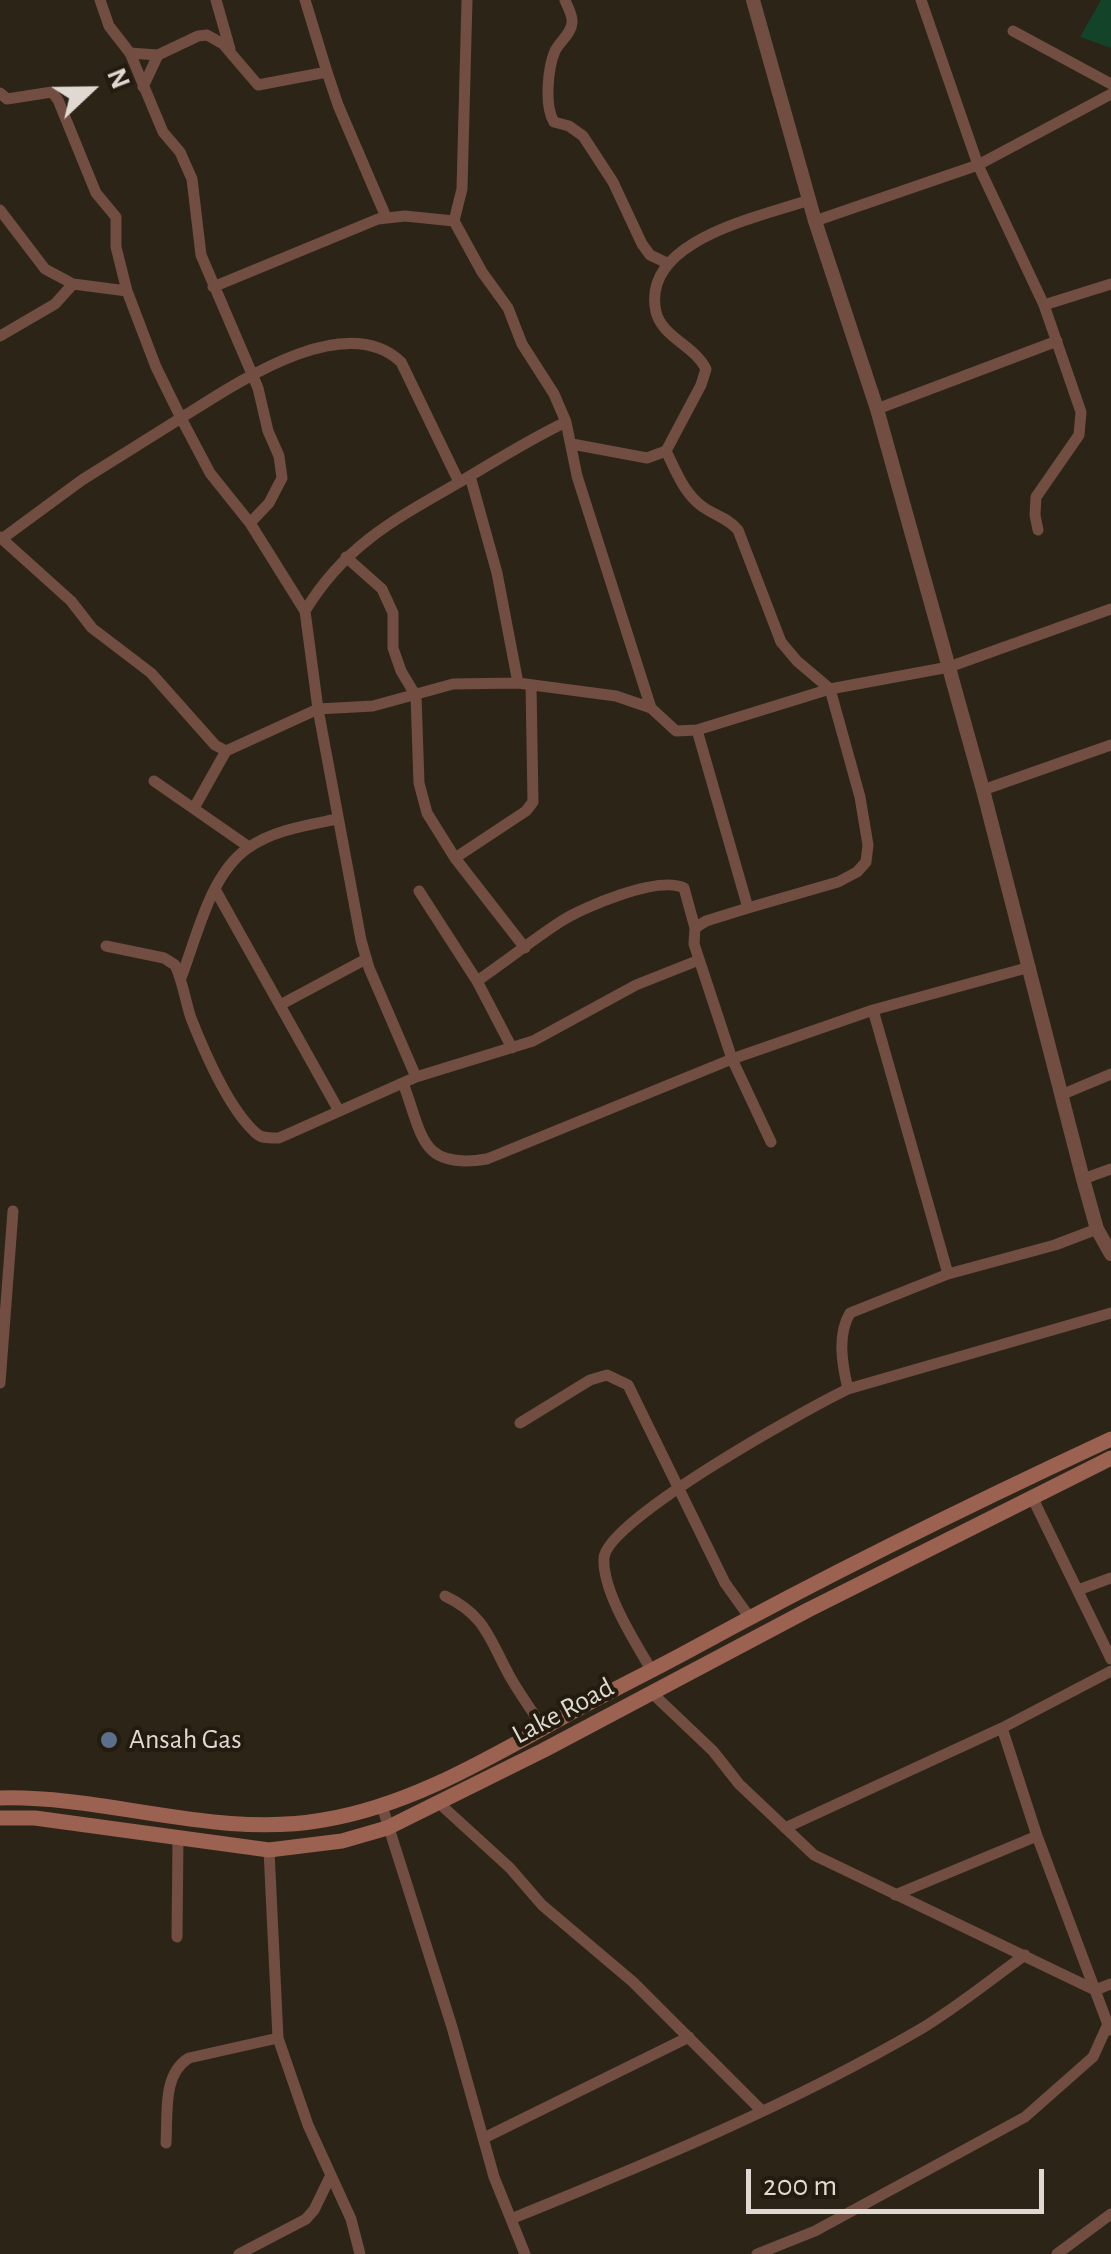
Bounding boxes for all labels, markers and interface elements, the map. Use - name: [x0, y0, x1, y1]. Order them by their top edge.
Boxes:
- north arrow: [40, 40, 140, 140]
- text: N: [101, 64, 134, 93]
- street label: Lake Road: [506, 1670, 620, 1752]
- place label: Ansah Gas: [129, 1723, 242, 1757]
- marker: Ansah Gas: [98, 1729, 120, 1751]
- scale bar: [751, 2149, 1048, 2211]
- text: 200 m: [763, 2171, 837, 2201]

